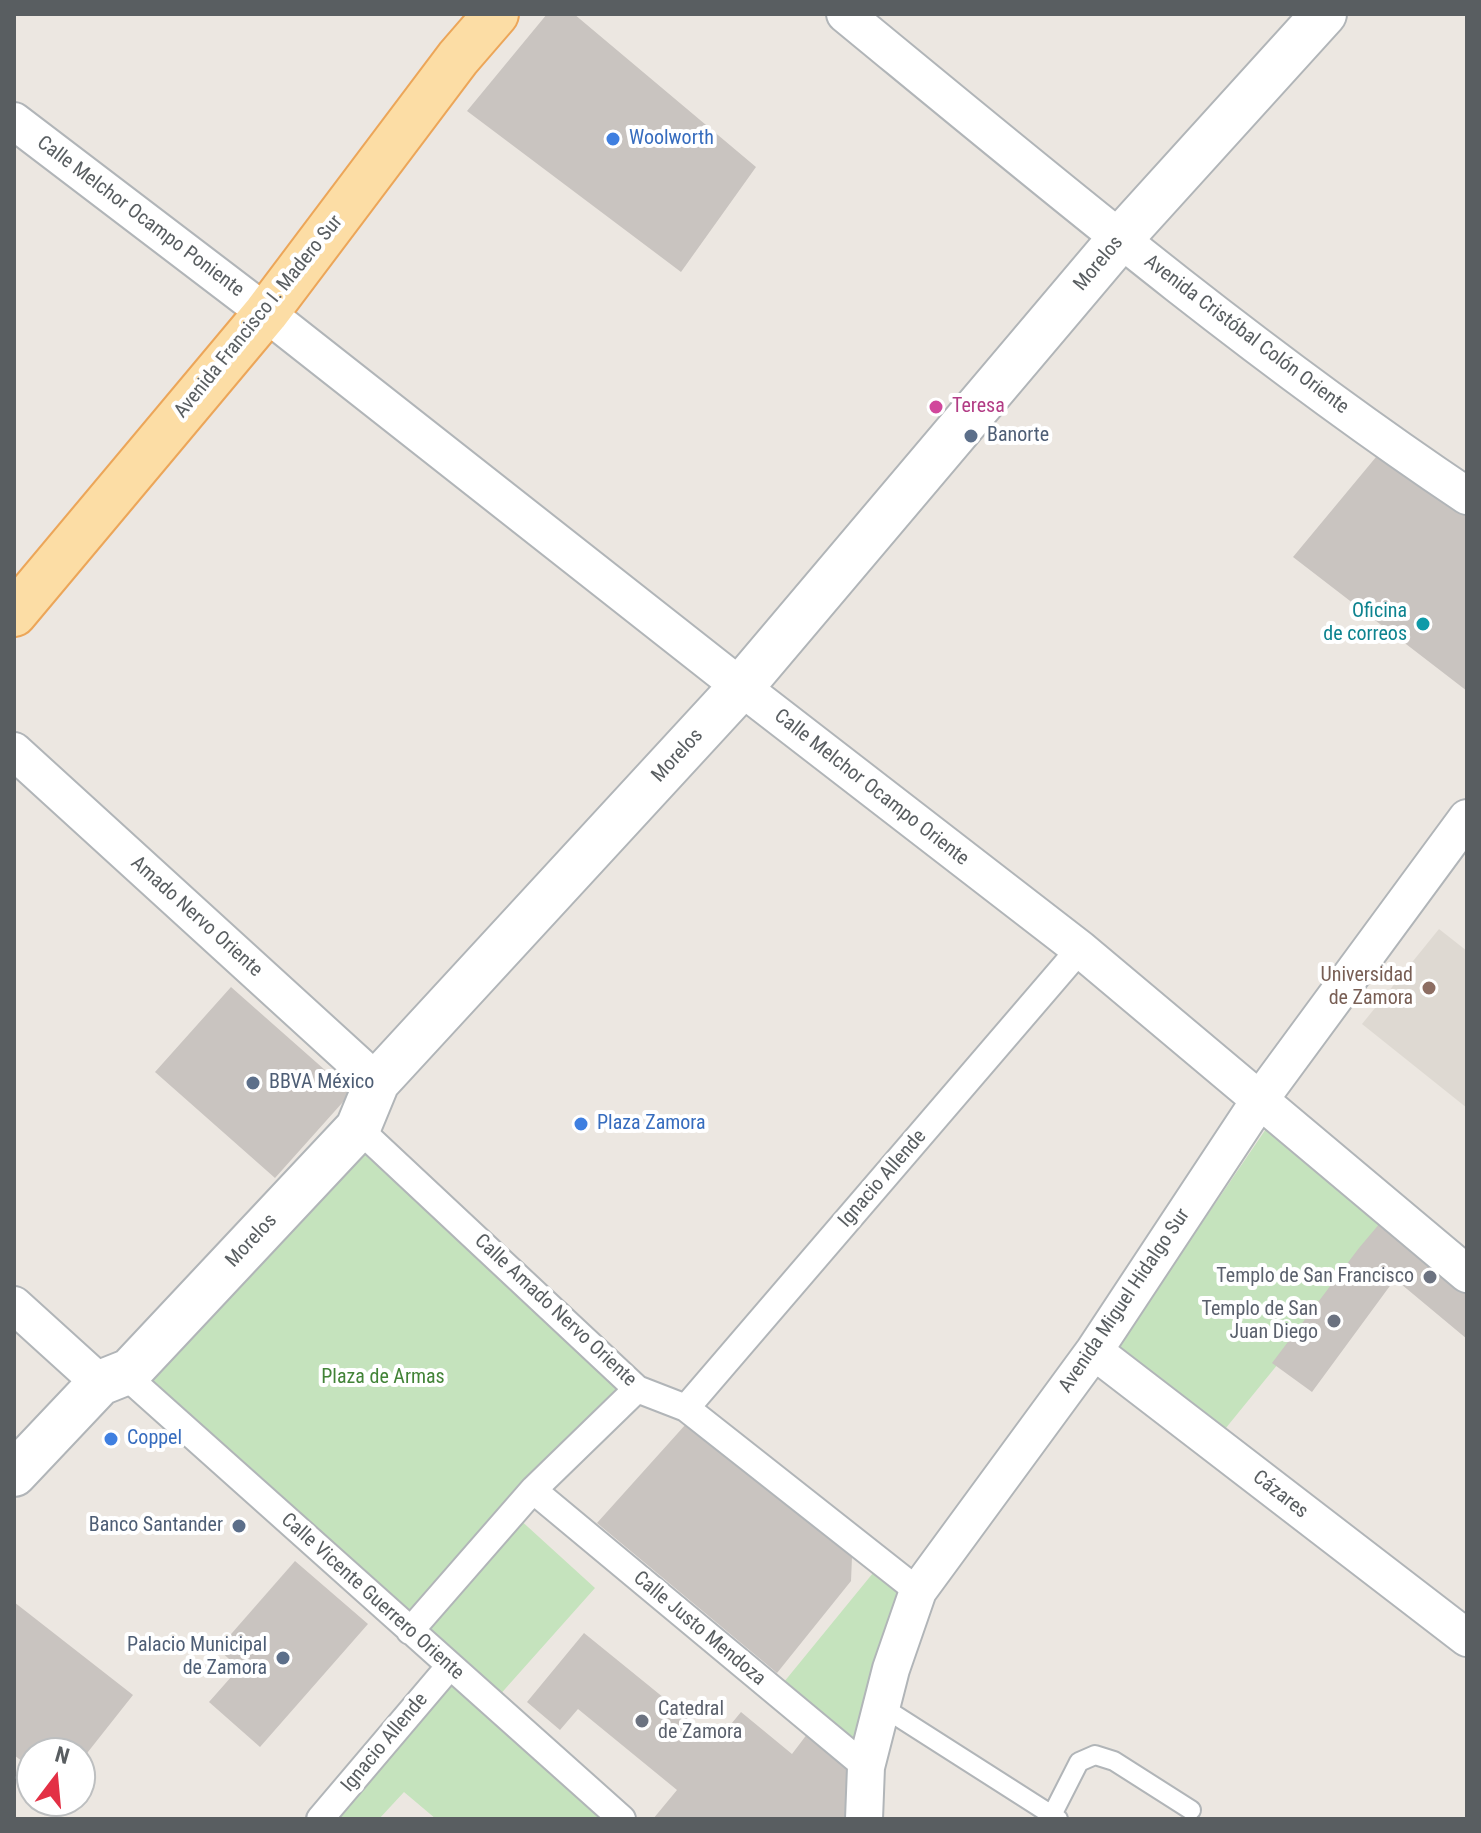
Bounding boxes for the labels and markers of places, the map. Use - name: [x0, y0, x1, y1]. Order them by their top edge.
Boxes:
- place label: Woolworth: [629, 127, 714, 151]
- marker: Woolworth: [604, 130, 622, 148]
- place label: Teresa: [952, 395, 1005, 419]
- marker: Teresa: [927, 398, 945, 416]
- place label: Banorte: [987, 424, 1049, 448]
- marker: Banorte: [962, 427, 980, 445]
- place label: Oficina de correos: [1323, 600, 1407, 647]
- marker: Oficina de correos: [1414, 615, 1432, 633]
- place label: Universidad de Zamora: [1320, 964, 1413, 1011]
- marker: Universidad de Zamora: [1420, 979, 1438, 997]
- place label: BBVA México: [269, 1071, 374, 1095]
- marker: BBVA México: [244, 1074, 262, 1092]
- place label: Plaza Zamora: [597, 1112, 706, 1136]
- marker: Plaza Zamora: [572, 1115, 590, 1133]
- place label: Templo de San Francisco: [1216, 1265, 1414, 1289]
- marker: Templo de San Francisco: [1421, 1268, 1439, 1286]
- place label: Templo de San Juan Diego: [1202, 1298, 1318, 1345]
- marker: Templo de San Juan Diego: [1325, 1312, 1343, 1330]
- place label: Coppel: [127, 1427, 182, 1451]
- marker: Coppel: [102, 1430, 120, 1448]
- place label: Banco Santander: [89, 1514, 223, 1538]
- marker: Banco Santander: [230, 1517, 248, 1535]
- place label: Palacio Municipal de Zamora: [127, 1634, 267, 1681]
- marker: Palacio Municipal de Zamora: [274, 1649, 292, 1667]
- place label: Catedral de Zamora: [658, 1698, 742, 1745]
- marker: Catedral de Zamora: [633, 1712, 651, 1730]

